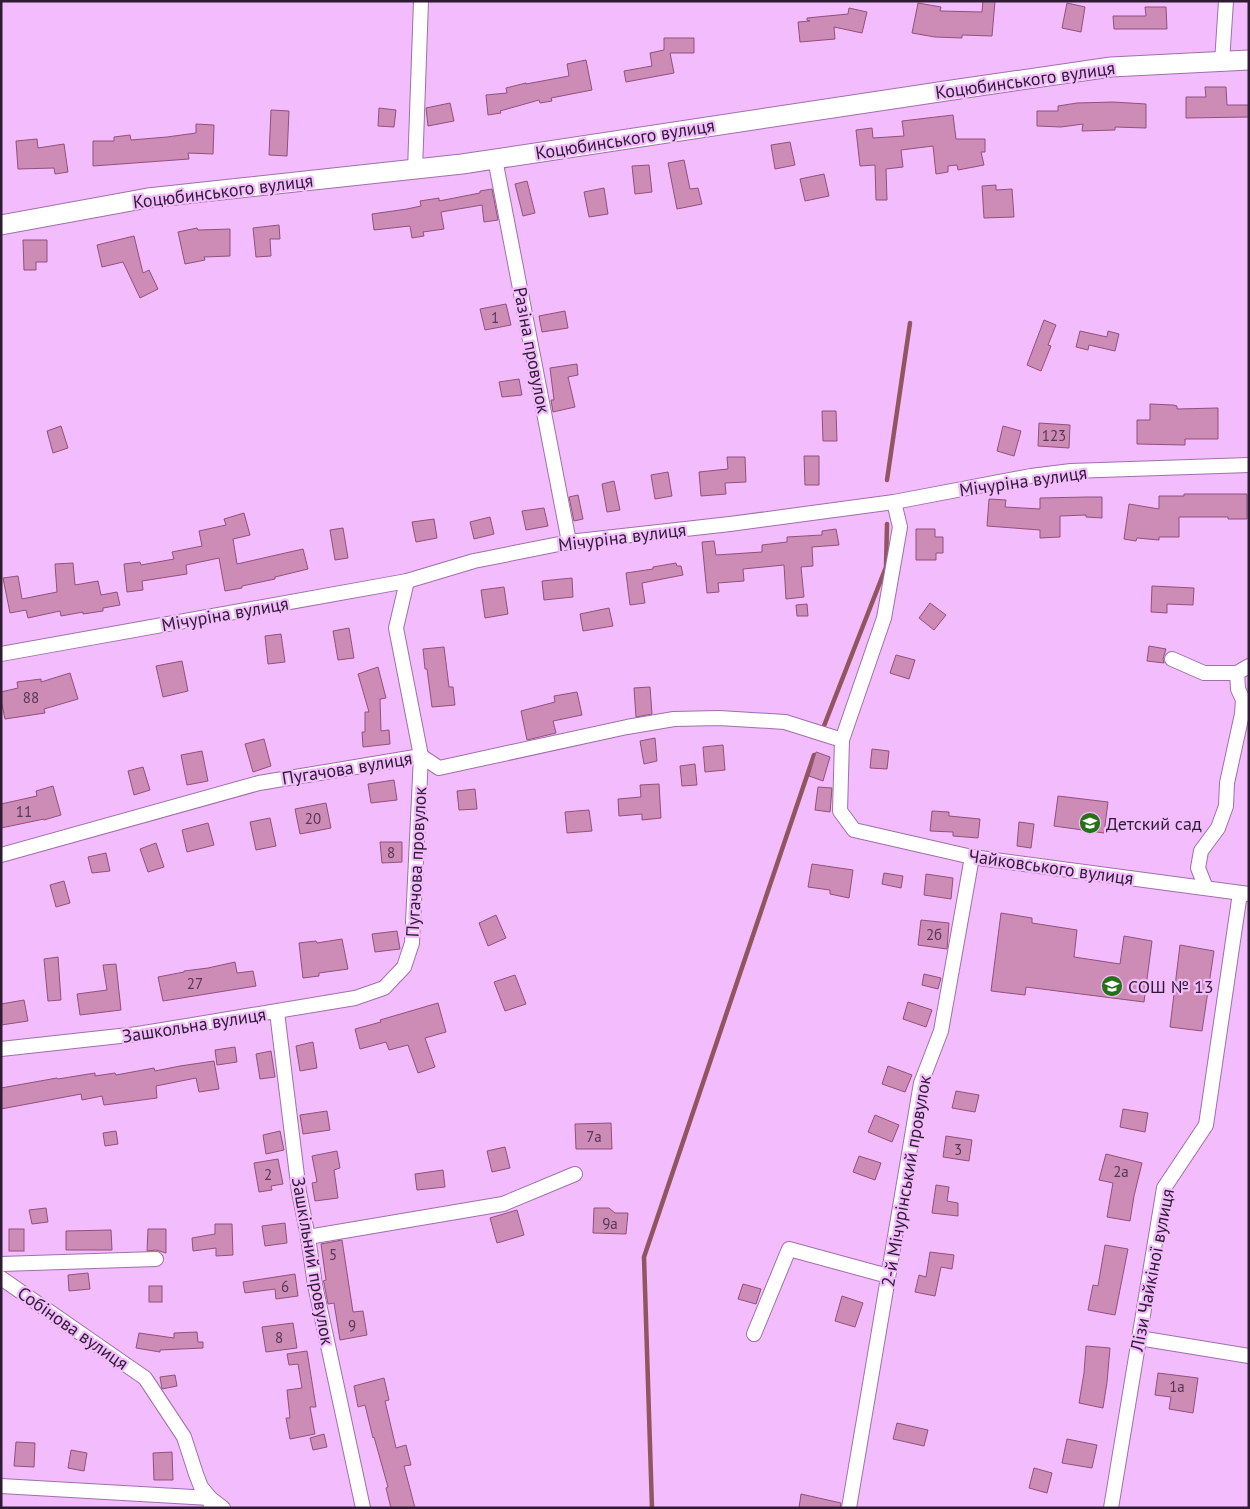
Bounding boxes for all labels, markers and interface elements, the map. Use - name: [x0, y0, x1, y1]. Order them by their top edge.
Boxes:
- street label: Коцюбинського вулиця: [934, 56, 1116, 104]
- street label: Коцюбинського вулиця: [534, 113, 716, 165]
- street label: Коцюбинського вулиця: [132, 169, 314, 213]
- street label: Разіна провулок: [508, 285, 556, 415]
- house number: 1: [491, 308, 499, 327]
- house number: 123: [1042, 426, 1066, 445]
- street label: Мічуріна вулиця: [958, 461, 1088, 501]
- street label: Мічуріна вулиця: [557, 518, 687, 556]
- street label: Мічуріна вулиця: [160, 592, 290, 636]
- house number: 88: [23, 688, 39, 707]
- street label: Пугачова вулиця: [280, 746, 414, 790]
- street label: Пугачова провулок: [401, 786, 431, 938]
- house number: 11: [16, 802, 32, 821]
- house number: 20: [305, 809, 321, 828]
- school or university icon: Детский сад: [1078, 811, 1102, 835]
- place label: Детский сад: [1106, 812, 1202, 835]
- house number: 8: [387, 843, 395, 862]
- street label: Чайковського вулиця: [967, 844, 1135, 890]
- house number: 2б: [926, 925, 942, 944]
- house number: 27: [187, 974, 203, 993]
- school or university icon: СОШ № 13: [1100, 974, 1124, 998]
- place label: СОШ № 13: [1128, 975, 1214, 998]
- street label: Зашкольна вулиця: [121, 1002, 267, 1048]
- street label: 2-й Мічурінський провулок: [876, 1073, 936, 1289]
- house number: 7а: [586, 1127, 602, 1146]
- house number: 3: [954, 1140, 962, 1159]
- house number: 2а: [1113, 1162, 1129, 1181]
- house number: 2: [264, 1165, 272, 1184]
- street label: Зашкільний провулок: [287, 1175, 339, 1347]
- street label: Лізи Чайкіної вулиця: [1125, 1187, 1179, 1354]
- house number: 9а: [602, 1214, 618, 1233]
- house number: 5: [329, 1245, 337, 1264]
- house number: 6: [281, 1277, 289, 1296]
- street label: Собінова вулиця: [13, 1281, 133, 1375]
- house number: 9: [348, 1316, 356, 1335]
- house number: 8: [275, 1328, 283, 1347]
- house number: 1а: [1169, 1377, 1185, 1396]

